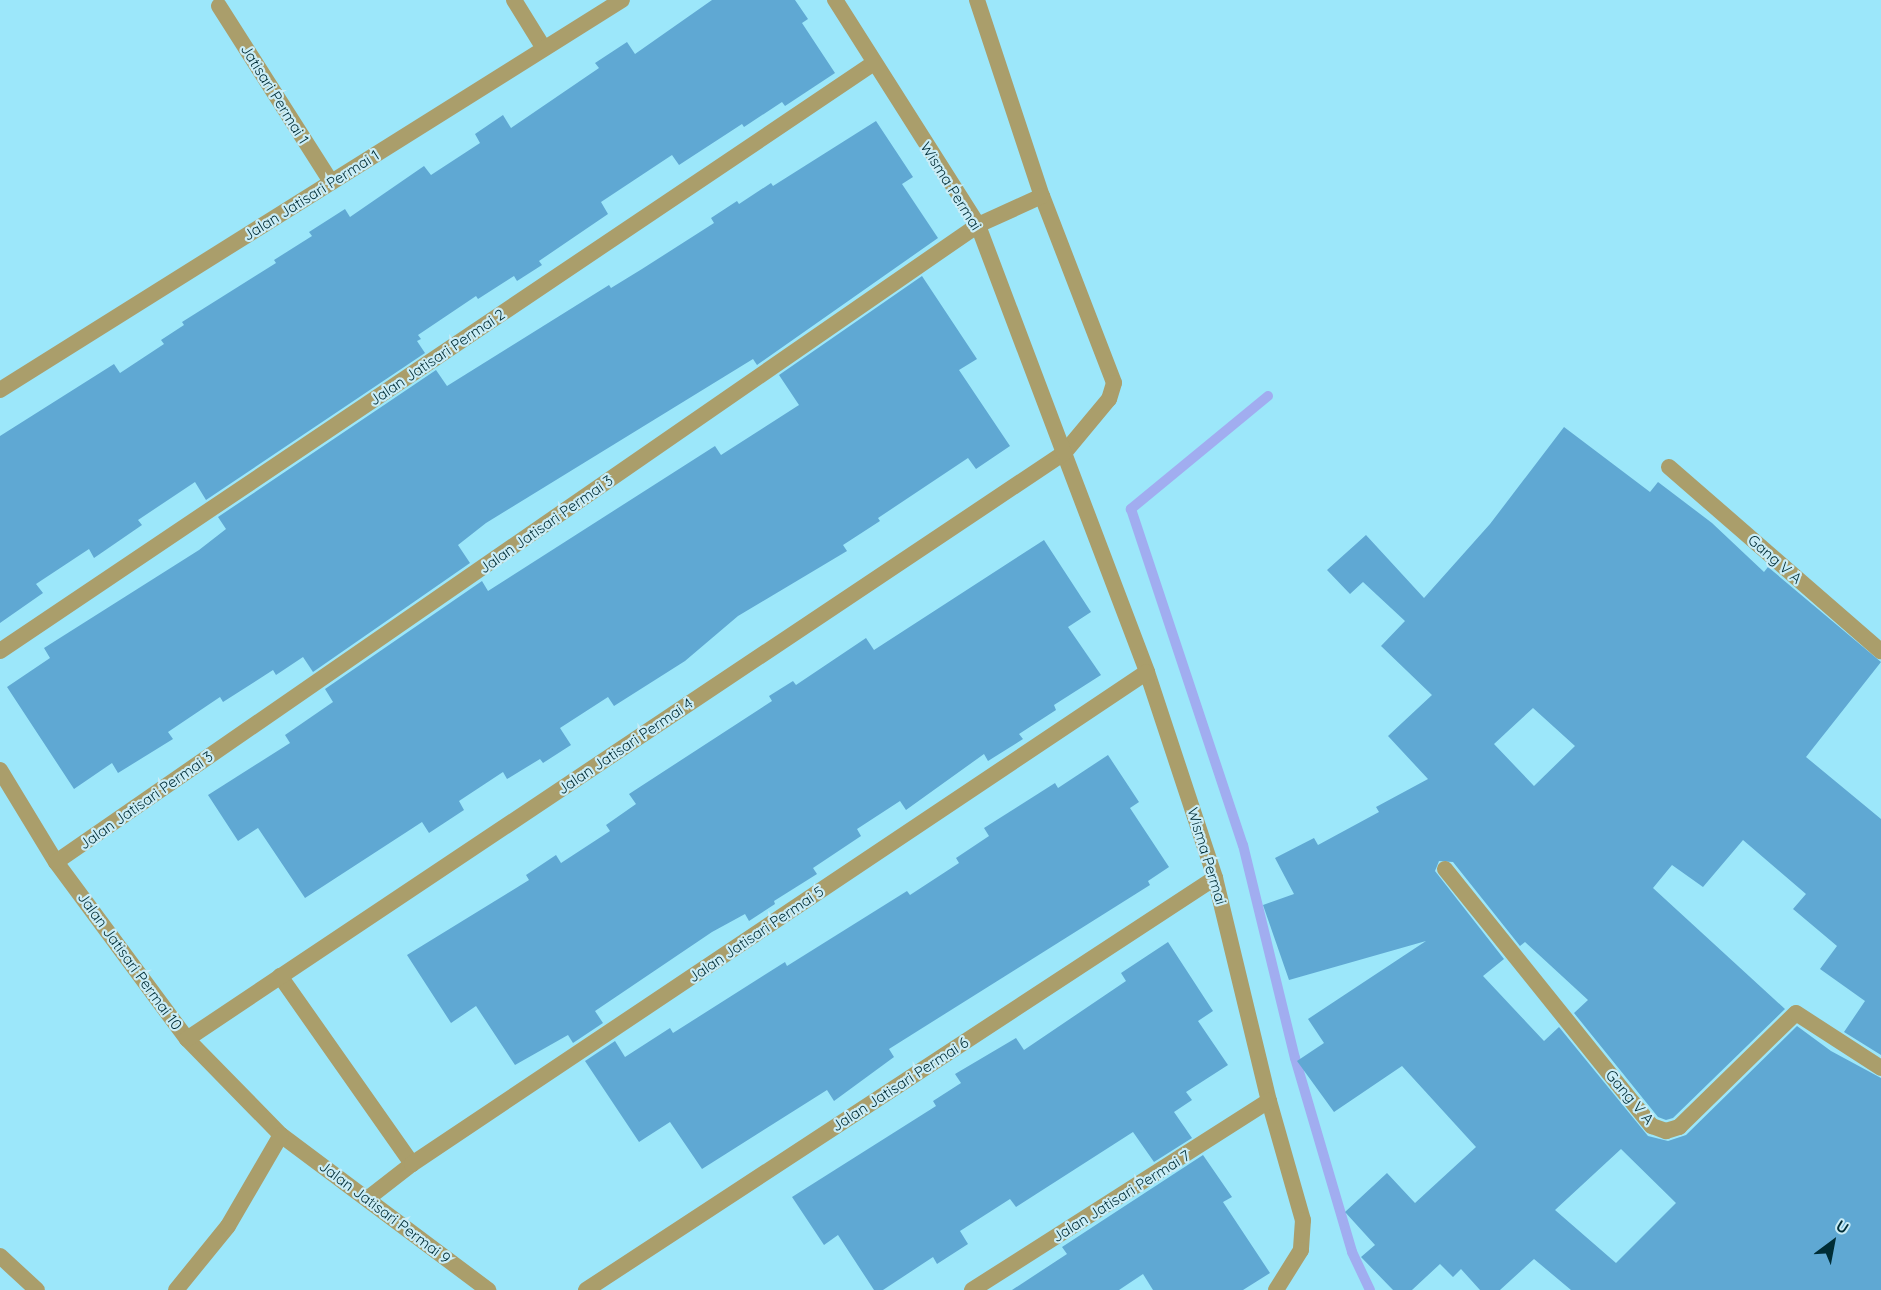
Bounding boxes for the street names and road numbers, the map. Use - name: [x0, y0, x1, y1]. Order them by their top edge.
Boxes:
- street label: Jatisari Permai 1: [237, 41, 313, 147]
- street label: Wisma Permai: [917, 139, 985, 233]
- street label: Jalan Jatisari Permai 1: [240, 146, 382, 244]
- street label: Jalan Jatisari Permai 2: [366, 305, 508, 409]
- street label: Jalan Jatisari Permai 3: [476, 471, 616, 577]
- street label: Gang V A: [1744, 531, 1806, 587]
- street label: Jalan Jatisari Permai 4: [554, 694, 696, 798]
- street label: Jalan Jatisari Permai 3: [76, 747, 216, 853]
- street label: Wisma Permai: [1184, 805, 1230, 907]
- street label: Jalan Jatisari Permai 5: [685, 882, 827, 986]
- street label: Jalan Jatisari Permai 10: [74, 889, 186, 1033]
- street label: Jalan Jatisari Permai 6: [828, 1033, 972, 1135]
- street label: Gang V A: [1602, 1066, 1658, 1128]
- street label: Jalan Jatisari Permai 7: [1049, 1146, 1193, 1246]
- street label: Jalan Jatisari Permai 9: [316, 1157, 454, 1267]

